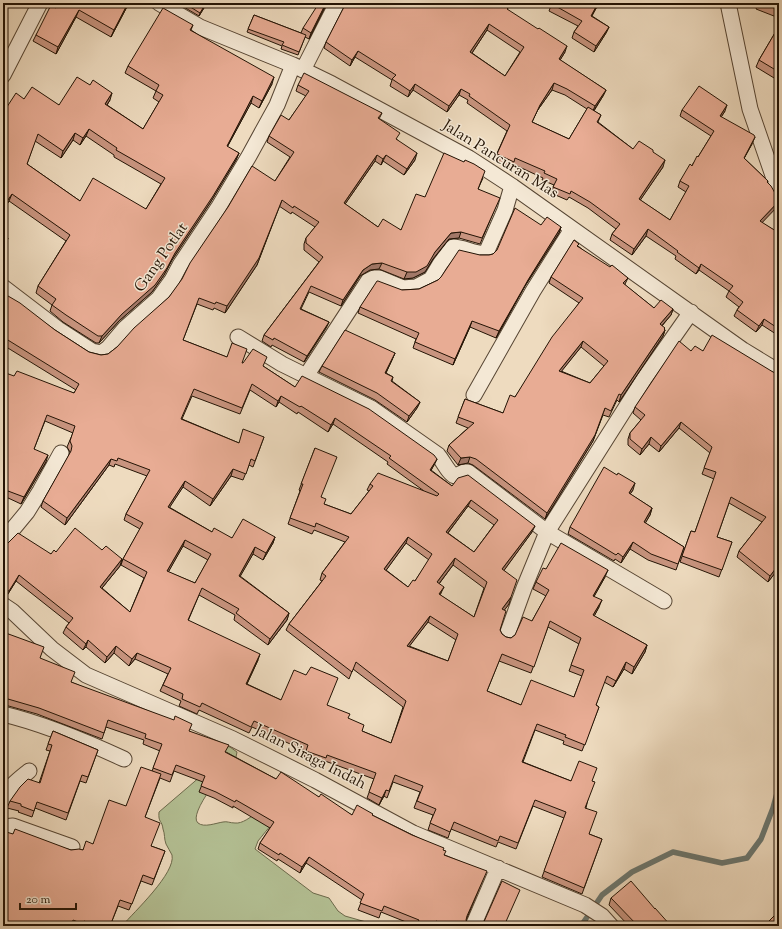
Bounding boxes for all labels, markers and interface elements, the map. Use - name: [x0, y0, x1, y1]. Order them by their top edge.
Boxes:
- street label: Jalan Pancuran Mas: [437, 114, 563, 205]
- street label: Gang Potlat: [129, 218, 195, 298]
- street label: Jalan Siraga Indah: [249, 719, 370, 796]
- scale bar: [20, 885, 76, 911]
- text: 20 m: [26, 891, 51, 909]

